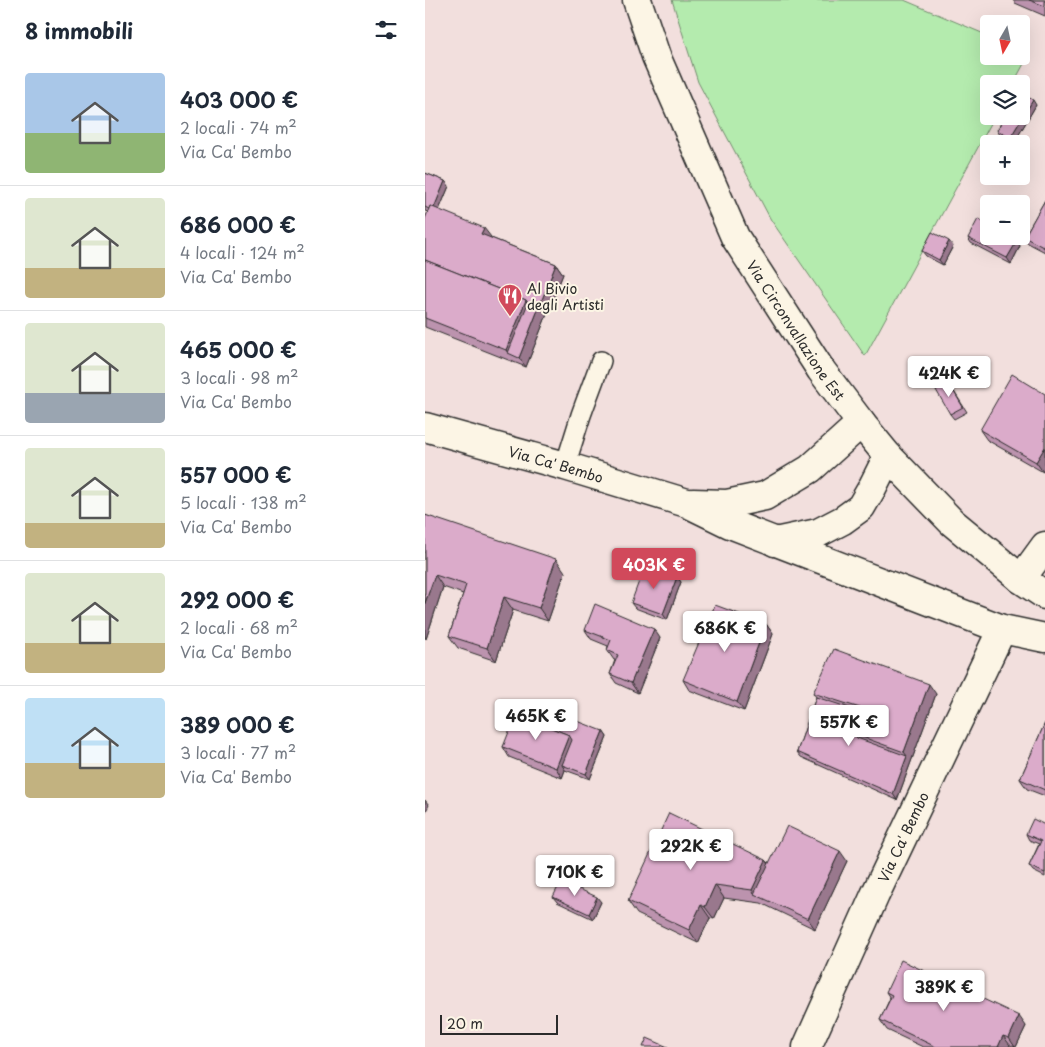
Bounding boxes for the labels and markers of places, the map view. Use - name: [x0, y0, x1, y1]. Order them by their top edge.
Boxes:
- place label: Al Bivio degli Artisti: [527, 278, 604, 315]
- restaurant icon: Al Bivio degli Artisti: [497, 283, 523, 317]
- pin: 424K €: [908, 356, 990, 398]
- pin: 403K €: [613, 548, 695, 590]
- pin: 686K €: [684, 610, 766, 653]
- pin: 465K €: [495, 698, 577, 741]
- pin: 557K €: [808, 704, 890, 747]
- pin: 292K €: [650, 828, 732, 871]
- pin: 710K €: [534, 854, 616, 897]
- pin: 389K €: [903, 970, 985, 1012]

